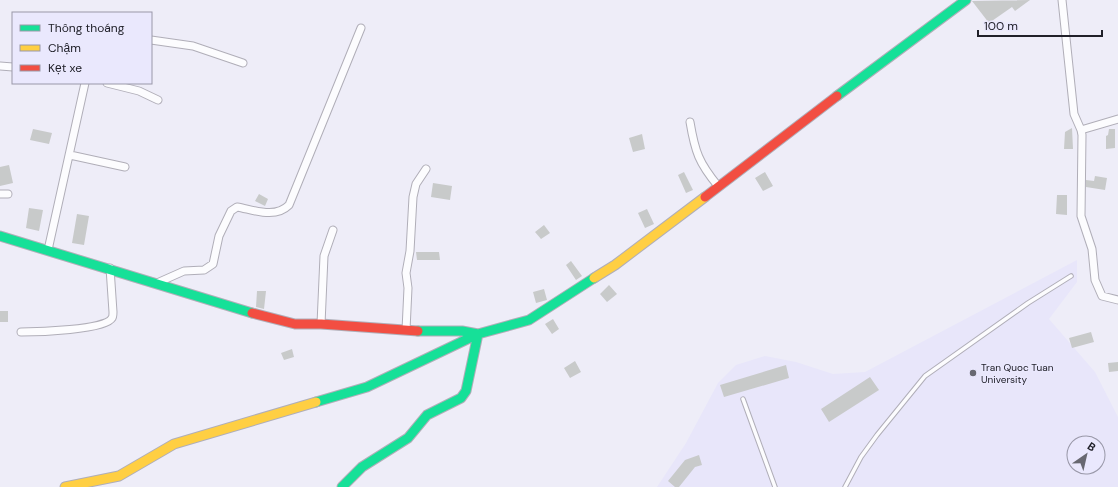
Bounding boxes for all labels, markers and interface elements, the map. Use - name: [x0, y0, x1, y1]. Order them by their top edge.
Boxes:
- legend: [12, 12, 152, 84]
- scale bar: [978, 12, 1102, 38]
- text: 100 m: [984, 18, 1018, 34]
- text: Thông thoáng: [48, 20, 125, 36]
- text: Chậm: [48, 40, 81, 56]
- text: Kẹt xe: [48, 60, 82, 76]
- place label: Tran Quoc Tuan University: [981, 361, 1054, 386]
- marker: Tran Quoc Tuan University: [968, 368, 978, 378]
- north arrow: [1066, 435, 1106, 475]
- text: B: [1085, 439, 1098, 454]

